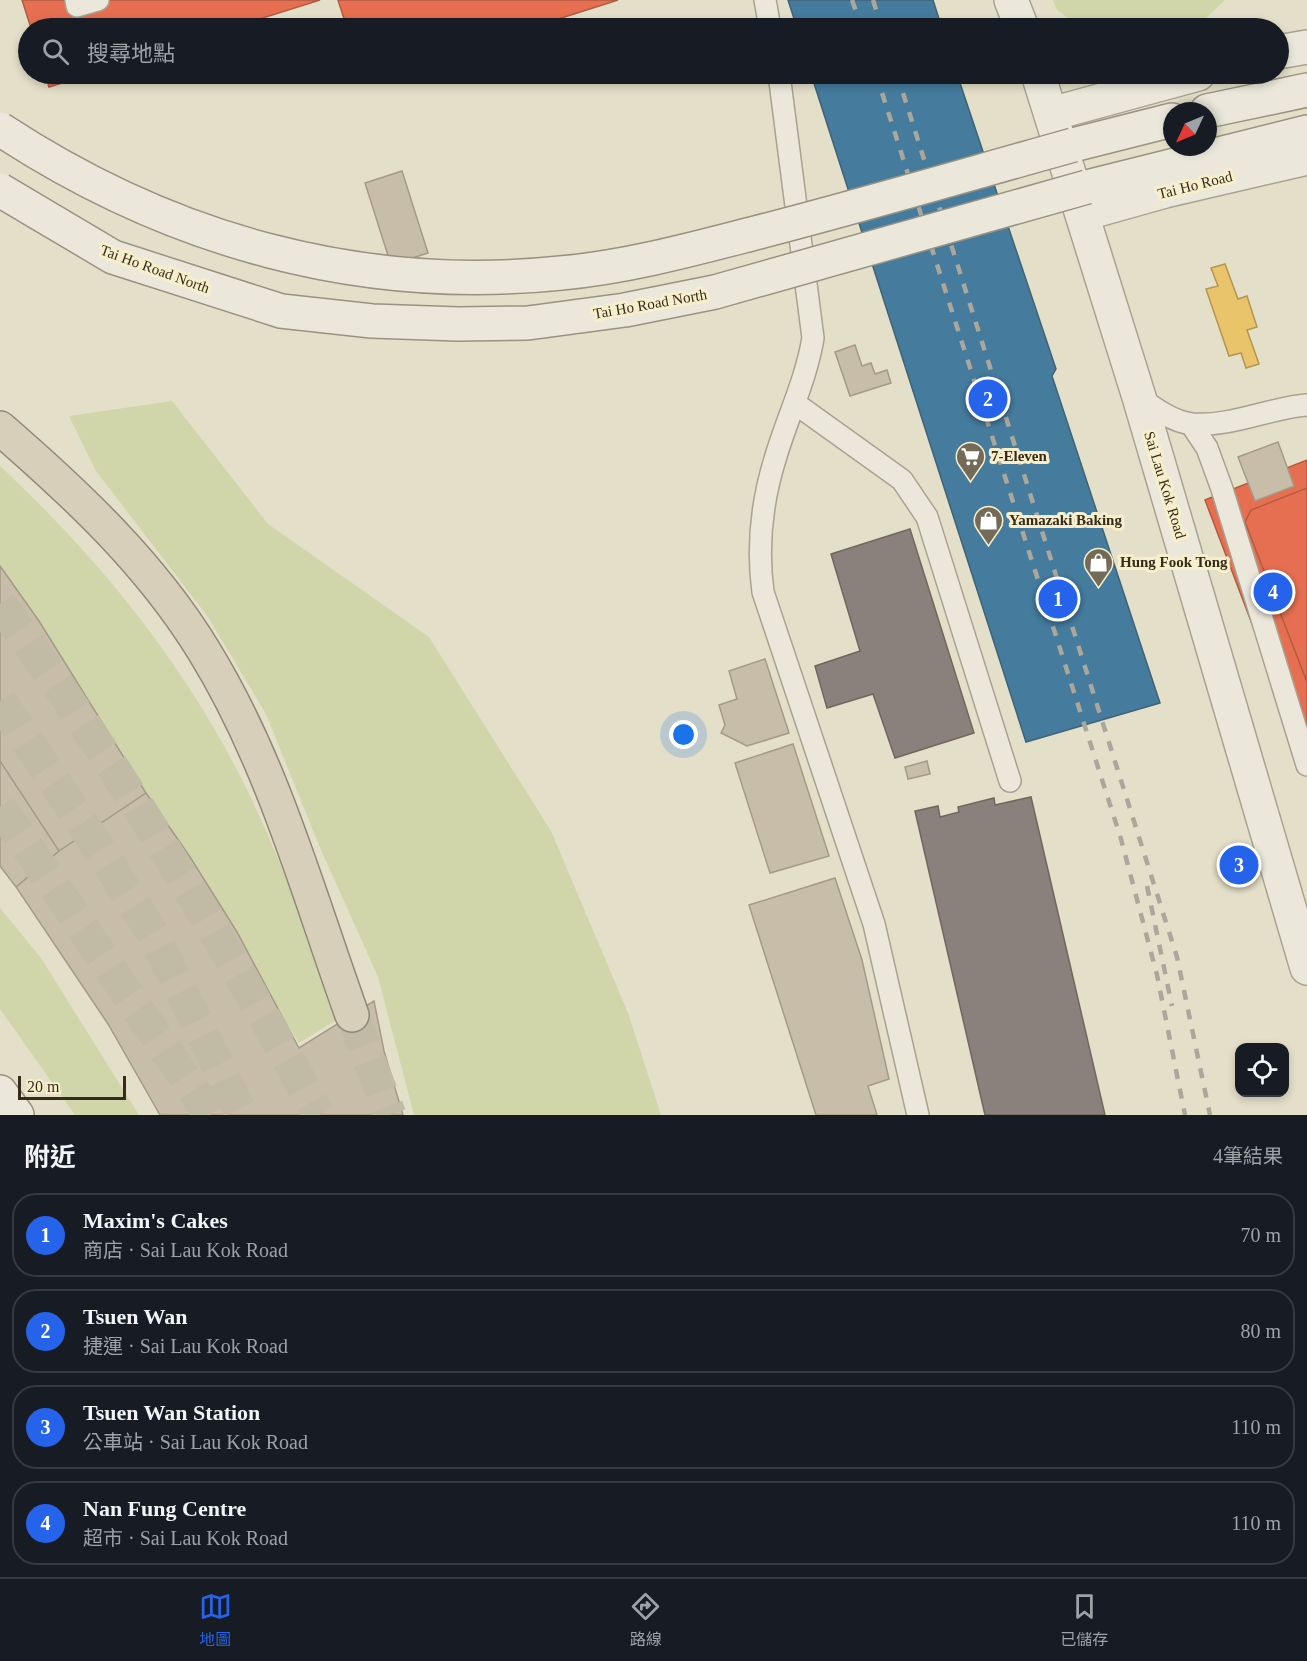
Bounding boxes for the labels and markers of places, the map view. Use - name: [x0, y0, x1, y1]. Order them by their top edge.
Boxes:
- pin: 2: [968, 376, 1008, 422]
- supermarket icon: 7-Eleven: [954, 440, 986, 482]
- place label: 7-Eleven: [991, 448, 1047, 464]
- shop icon: Yamazaki Baking: [972, 504, 1004, 546]
- place label: Yamazaki Baking: [1009, 512, 1122, 528]
- shop icon: Hung Fook Tong: [1083, 546, 1115, 588]
- place label: Hung Fook Tong: [1120, 554, 1228, 570]
- pin: 4: [1254, 570, 1292, 614]
- pin: 1: [1038, 576, 1078, 622]
- pin: 3: [1220, 842, 1258, 888]

